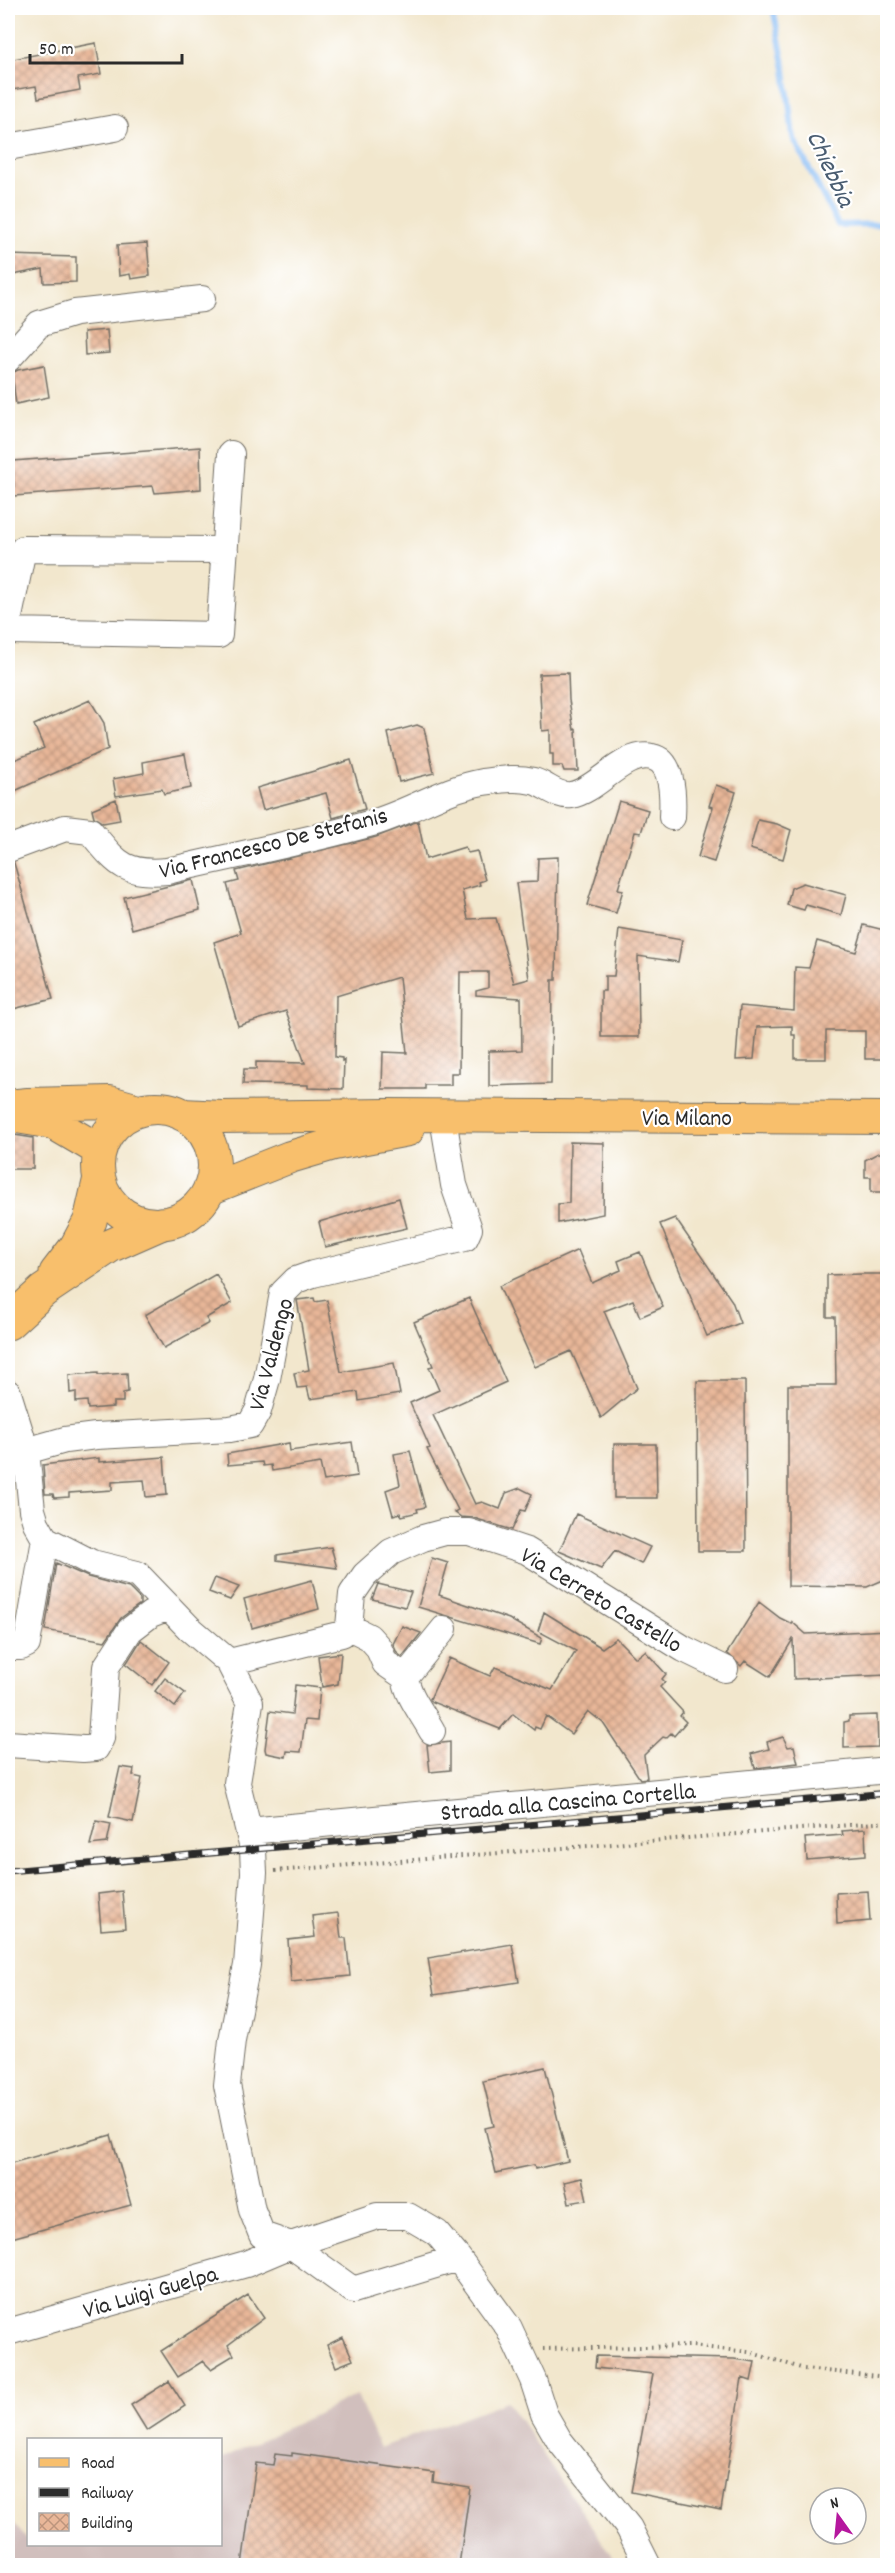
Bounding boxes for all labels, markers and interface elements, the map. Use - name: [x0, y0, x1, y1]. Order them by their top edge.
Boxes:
- scale bar: [30, 27, 182, 65]
- text: 50 m: [39, 38, 74, 63]
- water label: Chiebbia: [795, 125, 863, 215]
- street label: Via Francesco De Stefanis: [156, 800, 392, 890]
- street label: Via Milano: [642, 1103, 732, 1137]
- street label: Via Valdengo: [242, 1295, 304, 1415]
- street label: Via Cerreto Castello: [513, 1540, 688, 1663]
- street label: Strada alla Cascina Cortella: [439, 1776, 698, 1832]
- street label: Via Luigi Guelpa: [79, 2258, 223, 2329]
- legend: [27, 2438, 222, 2546]
- text: Road: [81, 2452, 115, 2477]
- text: Railway: [81, 2482, 134, 2507]
- north arrow: [808, 2486, 868, 2546]
- text: N: [828, 2492, 842, 2516]
- text: Building: [81, 2512, 133, 2537]

